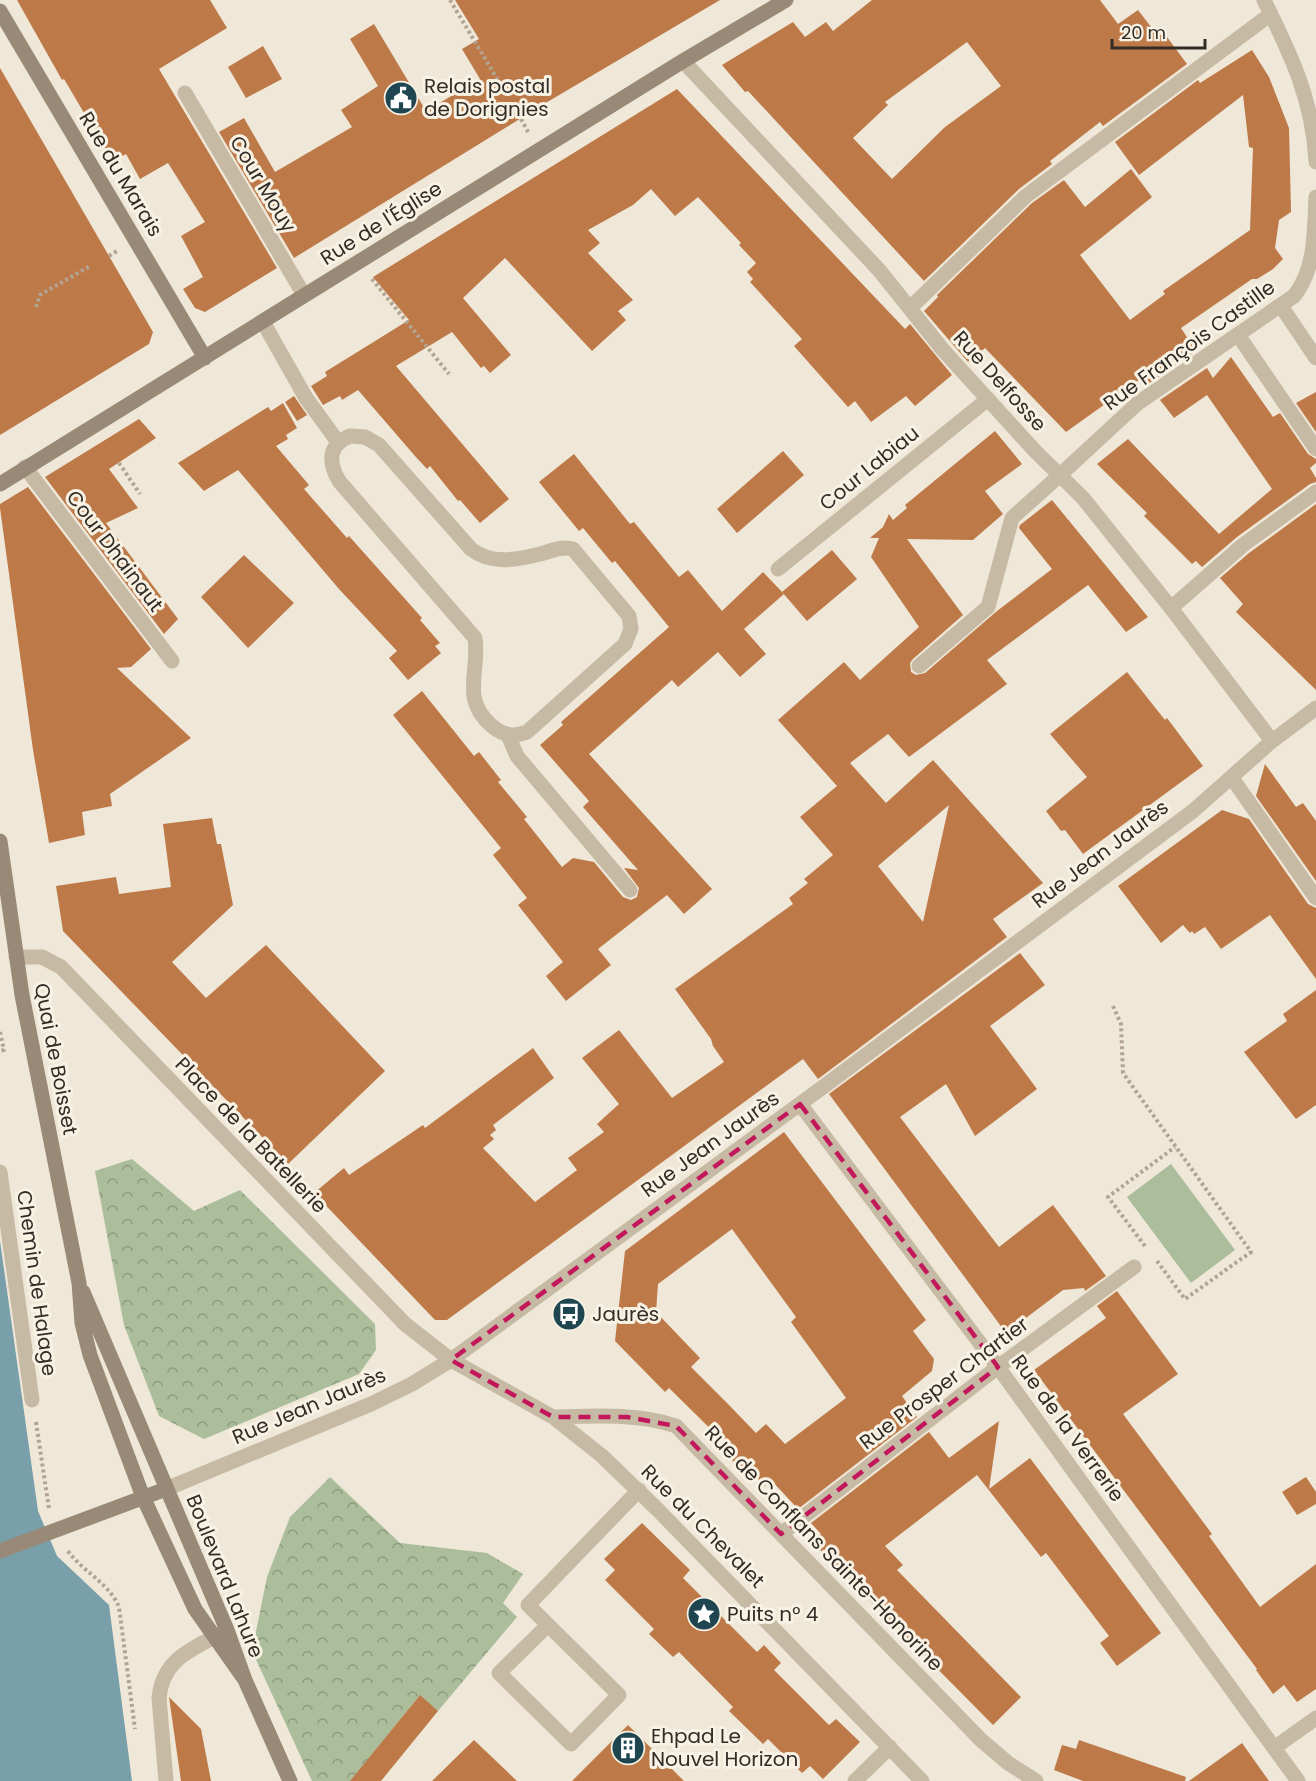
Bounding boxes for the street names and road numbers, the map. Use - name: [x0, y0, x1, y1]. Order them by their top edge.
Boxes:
- street label: Rue du Marais: [73, 106, 169, 242]
- street label: Cour Mouy: [223, 131, 303, 237]
- street label: Rue de l'Église: [315, 174, 447, 272]
- street label: Rue François Castille: [1097, 273, 1281, 417]
- street label: Rue Delfosse: [947, 325, 1053, 437]
- street label: Cour Labiau: [813, 419, 925, 517]
- street label: Cour Dhainaut: [60, 484, 170, 618]
- street label: Rue Jean Jaurès: [1026, 793, 1174, 915]
- street label: Quai de Boisset: [28, 981, 84, 1137]
- street label: Place de la Batellerie: [169, 1051, 333, 1219]
- street label: Rue Jean Jaurès: [635, 1084, 785, 1204]
- street label: Chemin de Halage: [10, 1188, 64, 1378]
- street label: Rue Prosper Chartier: [854, 1310, 1034, 1456]
- street label: Rue de la Verrerie: [1005, 1349, 1131, 1507]
- street label: Rue Jean Jaurès: [228, 1361, 390, 1451]
- street label: Rue de Conflans Sainte-Honorine: [699, 1419, 949, 1677]
- street label: Rue du Chevalet: [635, 1458, 771, 1594]
- street label: Boulevard Lahure: [179, 1490, 271, 1662]

